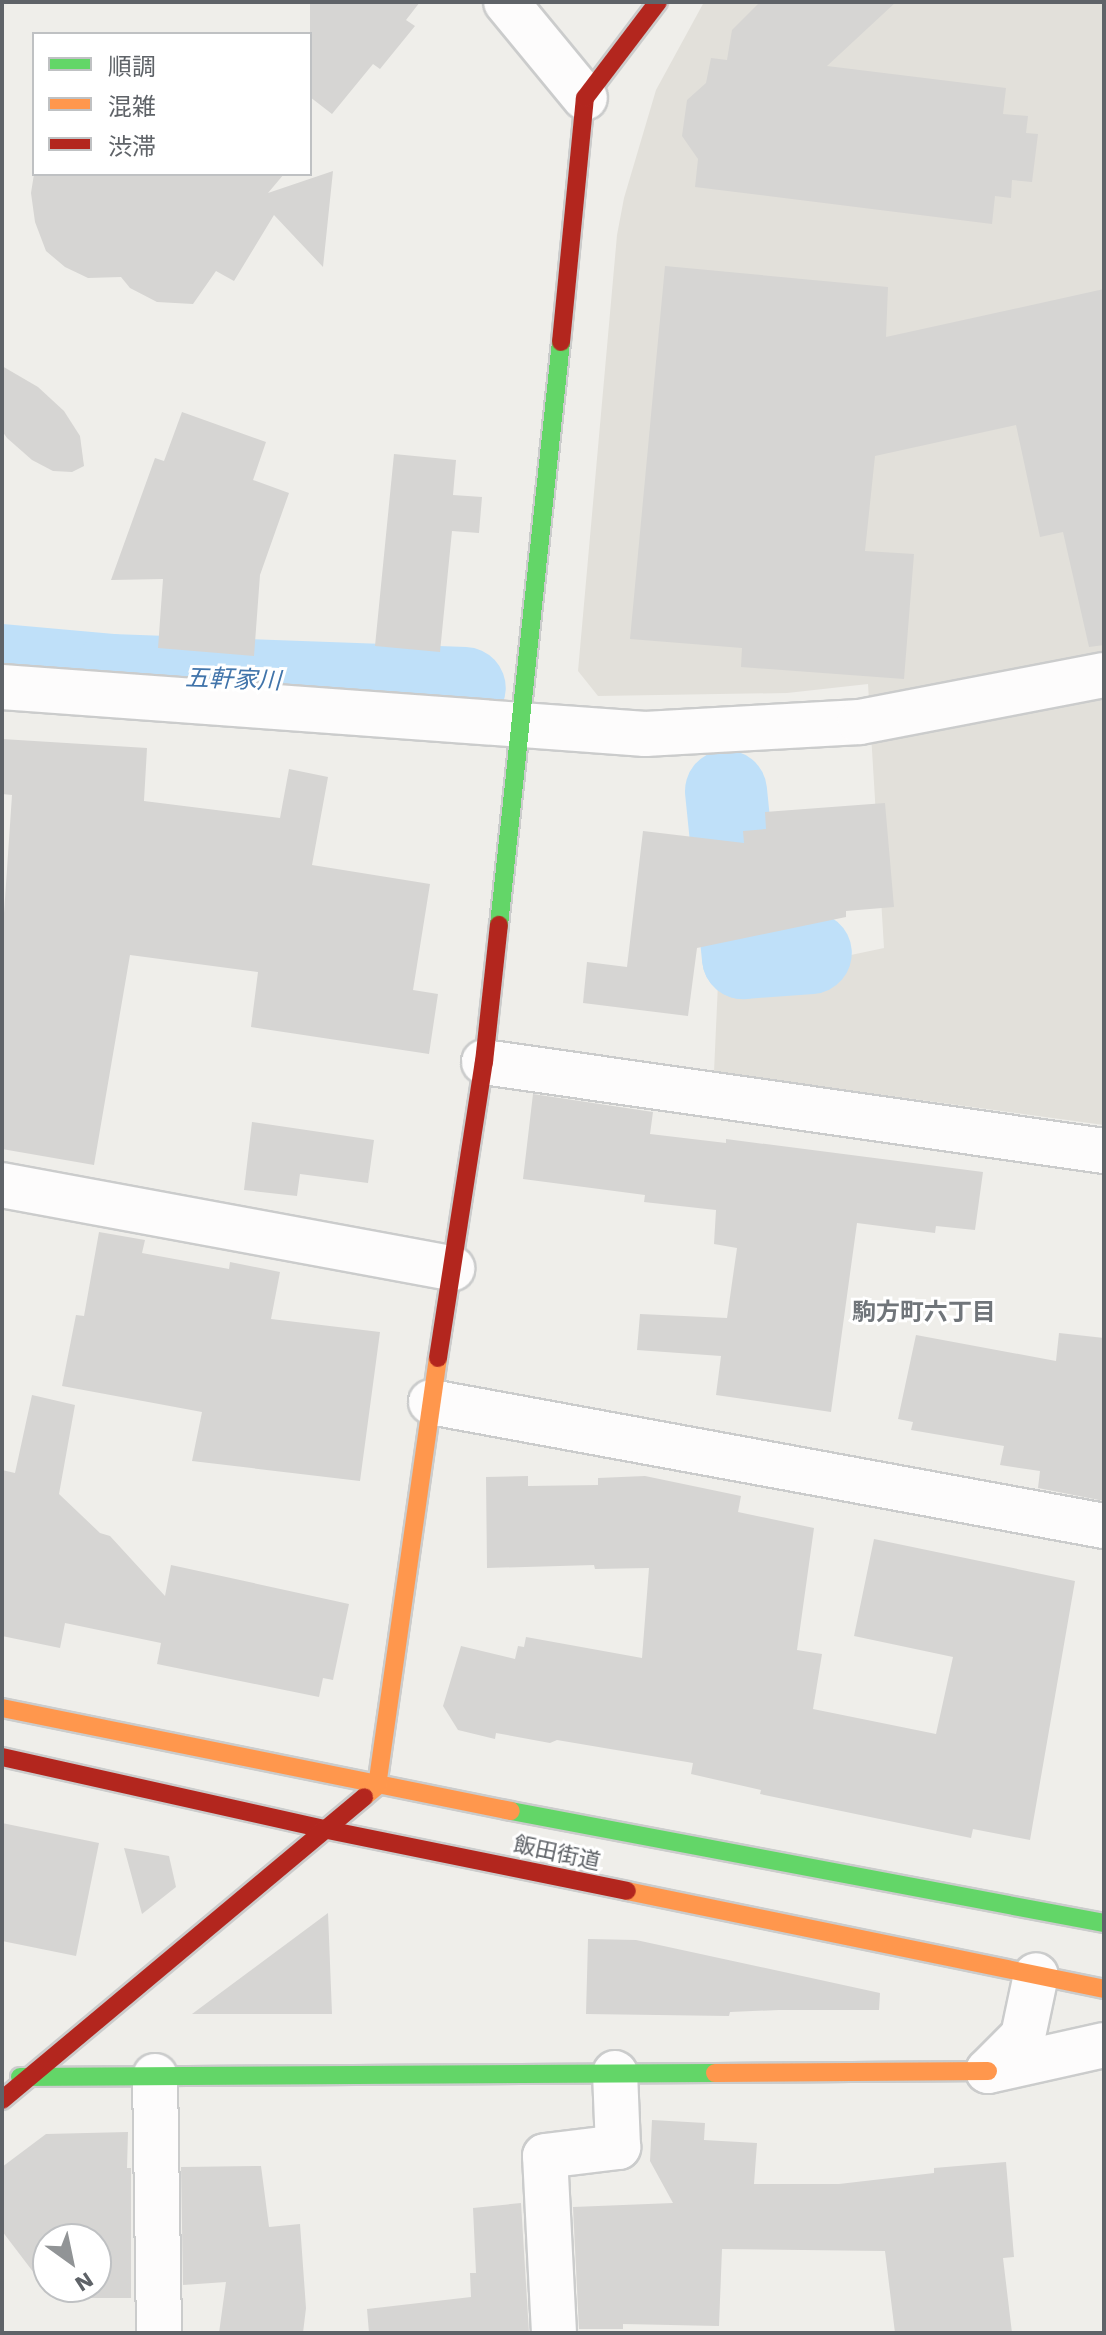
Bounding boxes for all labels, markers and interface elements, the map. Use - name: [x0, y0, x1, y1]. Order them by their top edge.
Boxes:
- legend: [32, 32, 312, 176]
- text: 順調: [108, 53, 156, 81]
- text: 混雑: [108, 93, 156, 121]
- text: 渋滞: [108, 133, 156, 161]
- water label: 五軒家川: [185, 664, 281, 696]
- district label: 駒方町六丁目: [852, 1299, 996, 1327]
- street label: 飯田街道: [511, 1831, 603, 1875]
- north arrow: [32, 2223, 112, 2303]
- text: N: [71, 2267, 98, 2297]

